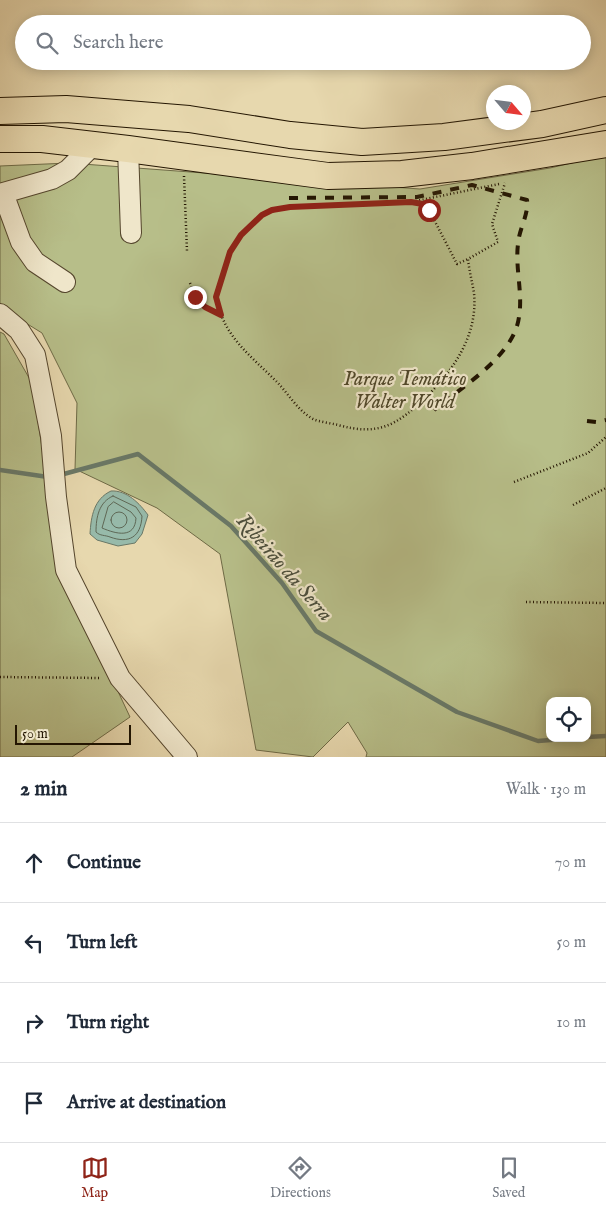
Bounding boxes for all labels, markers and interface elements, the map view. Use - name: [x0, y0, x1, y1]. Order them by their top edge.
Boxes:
- search box: [15, 15, 591, 70]
- icon: search: [33, 29, 61, 57]
- text: Search here: [73, 31, 164, 55]
- north arrow: [486, 85, 531, 130]
- route start: [418, 199, 441, 222]
- route end: [184, 286, 207, 309]
- park label: Parque Temático Walter World: [343, 367, 467, 415]
- water label: Ribeirão da Serra: [230, 508, 338, 628]
- map controls: [546, 697, 591, 742]
- button: locate: [546, 697, 591, 742]
- scale bar: [15, 722, 131, 745]
- text: 50 m: [22, 725, 48, 743]
- text: 2 min: [20, 776, 67, 803]
- text: Walk · 130 m: [506, 780, 586, 800]
- icon: ahead: [20, 849, 48, 877]
- text: Continue: [67, 851, 141, 875]
- text: 70 m: [555, 853, 586, 873]
- icon: left: [20, 929, 48, 957]
- text: Turn left: [67, 931, 138, 955]
- text: 50 m: [557, 933, 586, 953]
- icon: right: [20, 1009, 48, 1037]
- text: Turn right: [67, 1011, 149, 1035]
- text: 10 m: [556, 1013, 586, 1033]
- icon: arrive: [20, 1089, 48, 1117]
- text: Arrive at destination: [67, 1091, 226, 1115]
- tab: Map: [81, 1154, 109, 1202]
- tab: Directions: [270, 1154, 331, 1202]
- tab: Saved: [492, 1154, 525, 1202]

